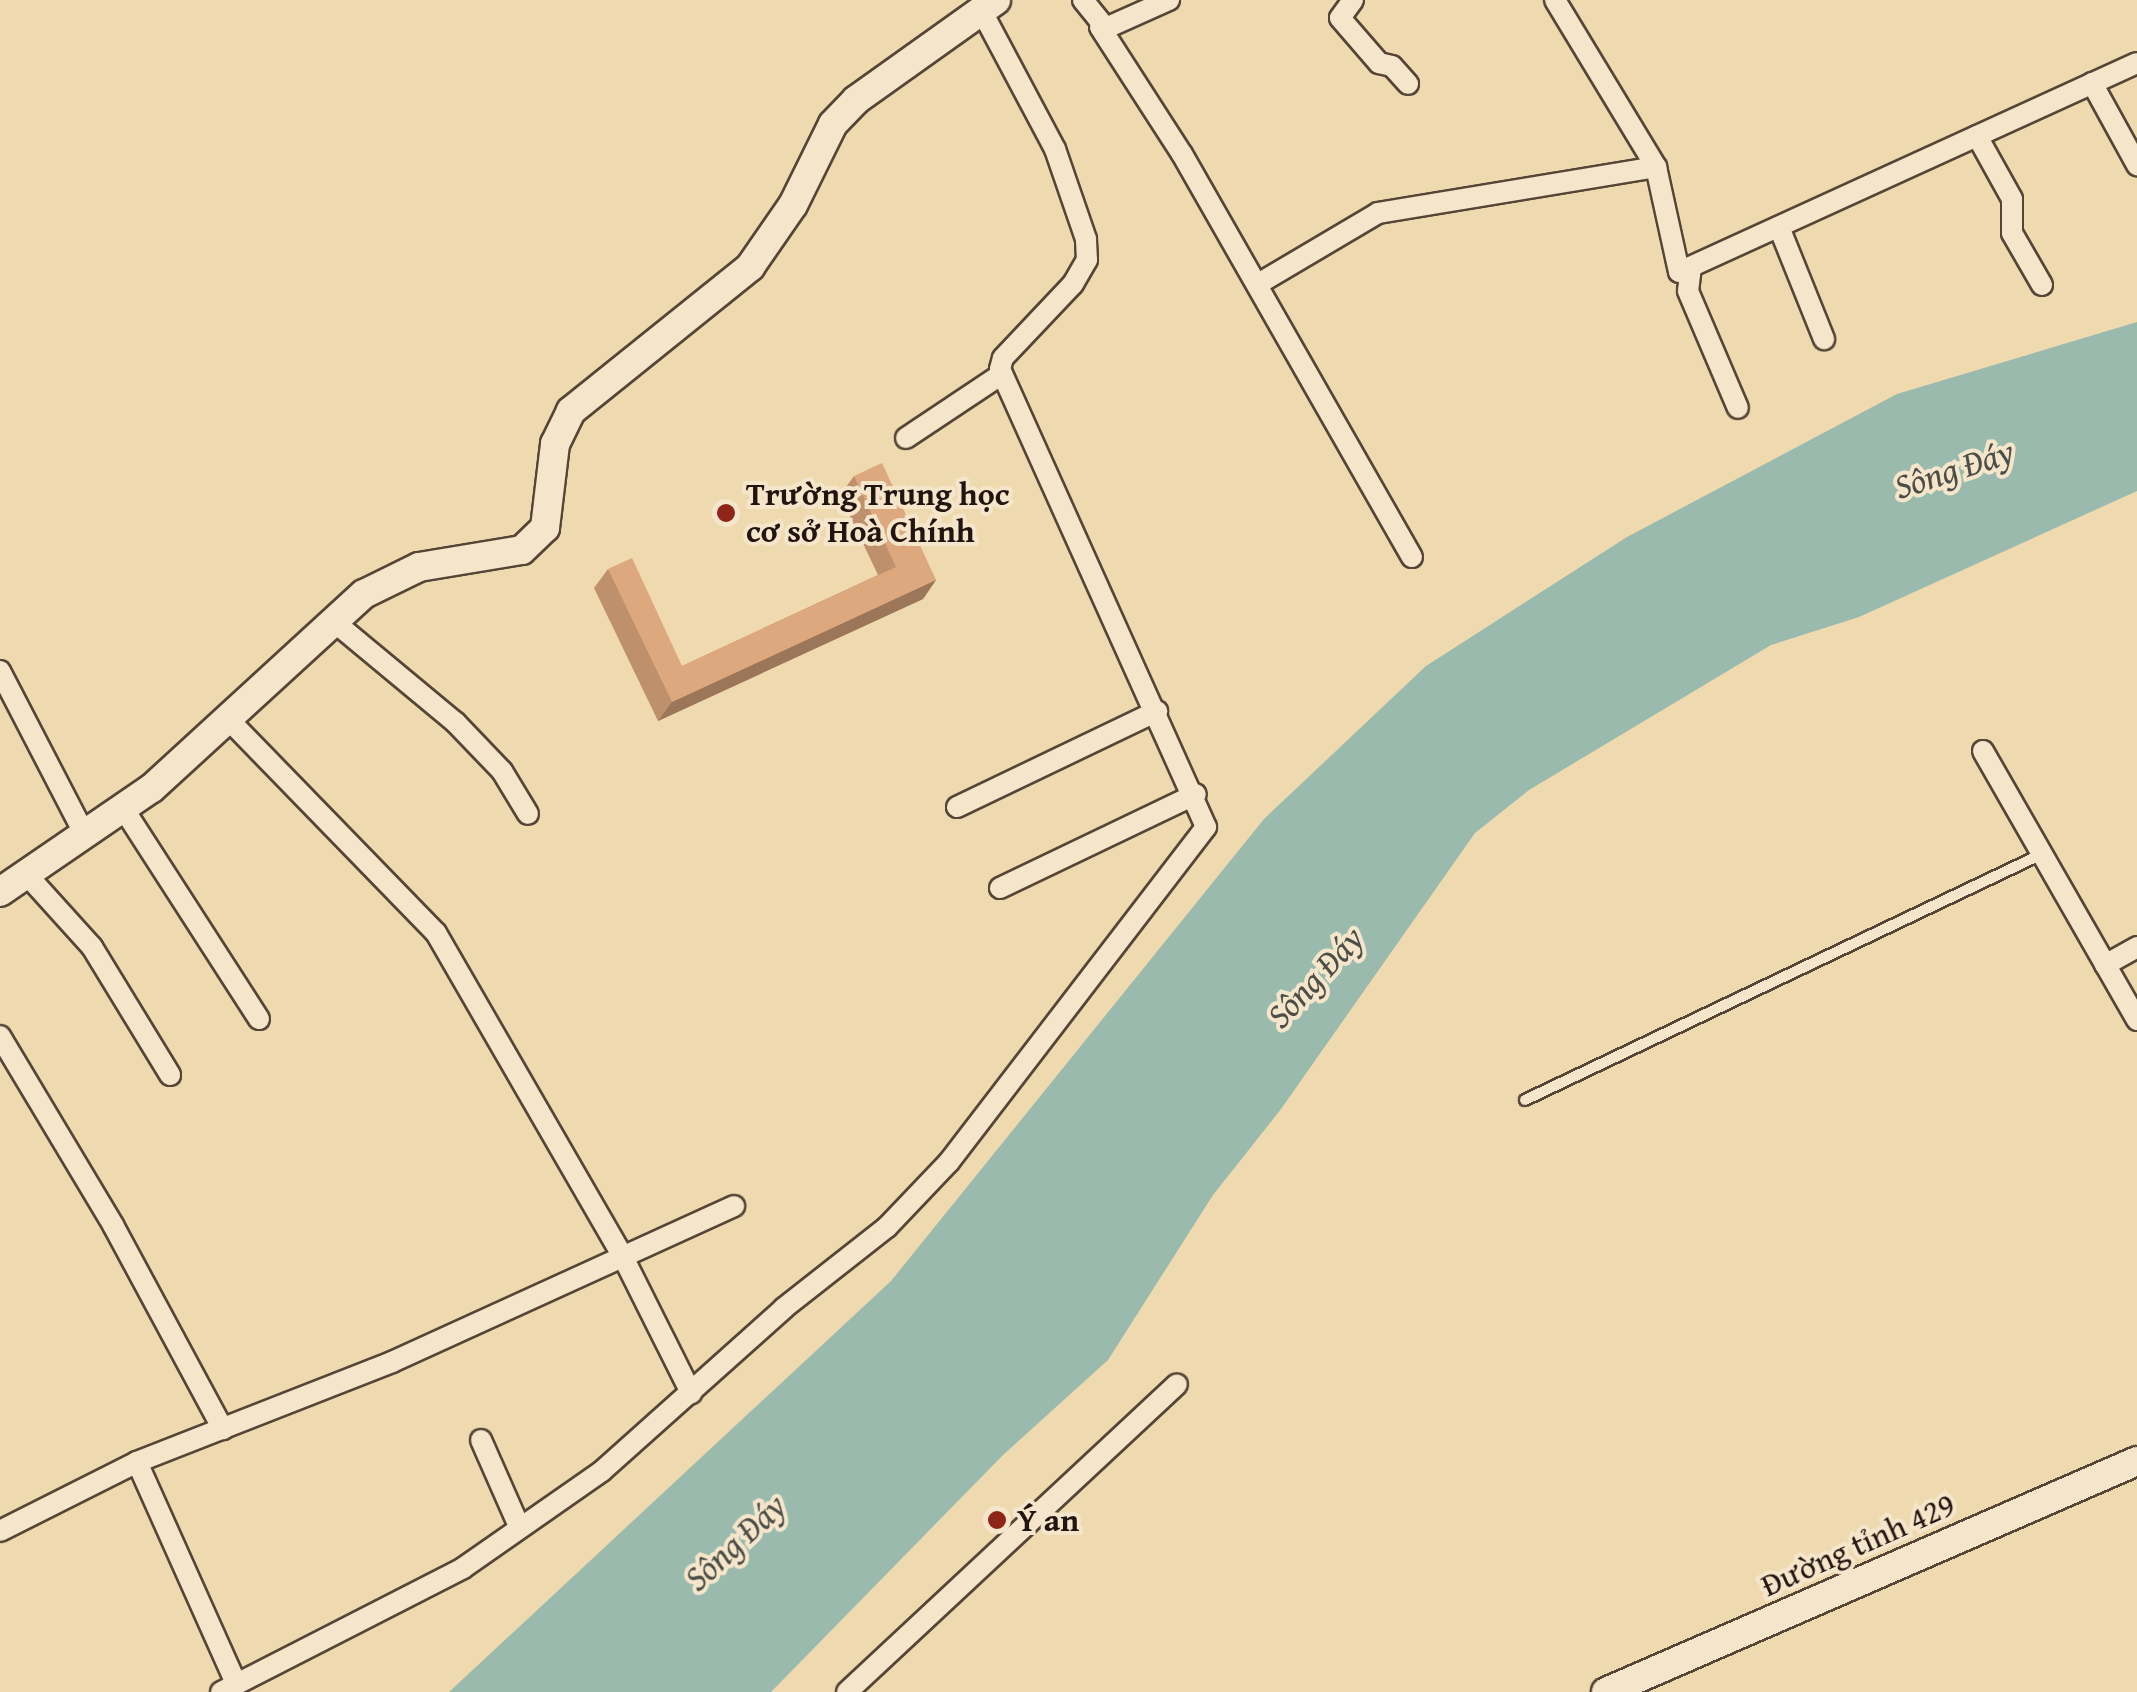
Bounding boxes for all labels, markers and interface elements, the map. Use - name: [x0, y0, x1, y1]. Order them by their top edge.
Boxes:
- water label: Sông Đáy: [1889, 430, 2019, 508]
- place label: Trường Trung học cơ sở Hoà Chính: [746, 476, 1010, 551]
- marker: Trường Trung học cơ sở Hoà Chính: [715, 502, 737, 524]
- water label: Sông Đáy: [1258, 918, 1372, 1036]
- water label: Sông Đáy: [676, 1485, 794, 1599]
- street label: Đường tỉnh 429: [1755, 1485, 1961, 1605]
- place label: Ý an: [1017, 1501, 1079, 1539]
- marker: Ý an: [986, 1509, 1008, 1531]

